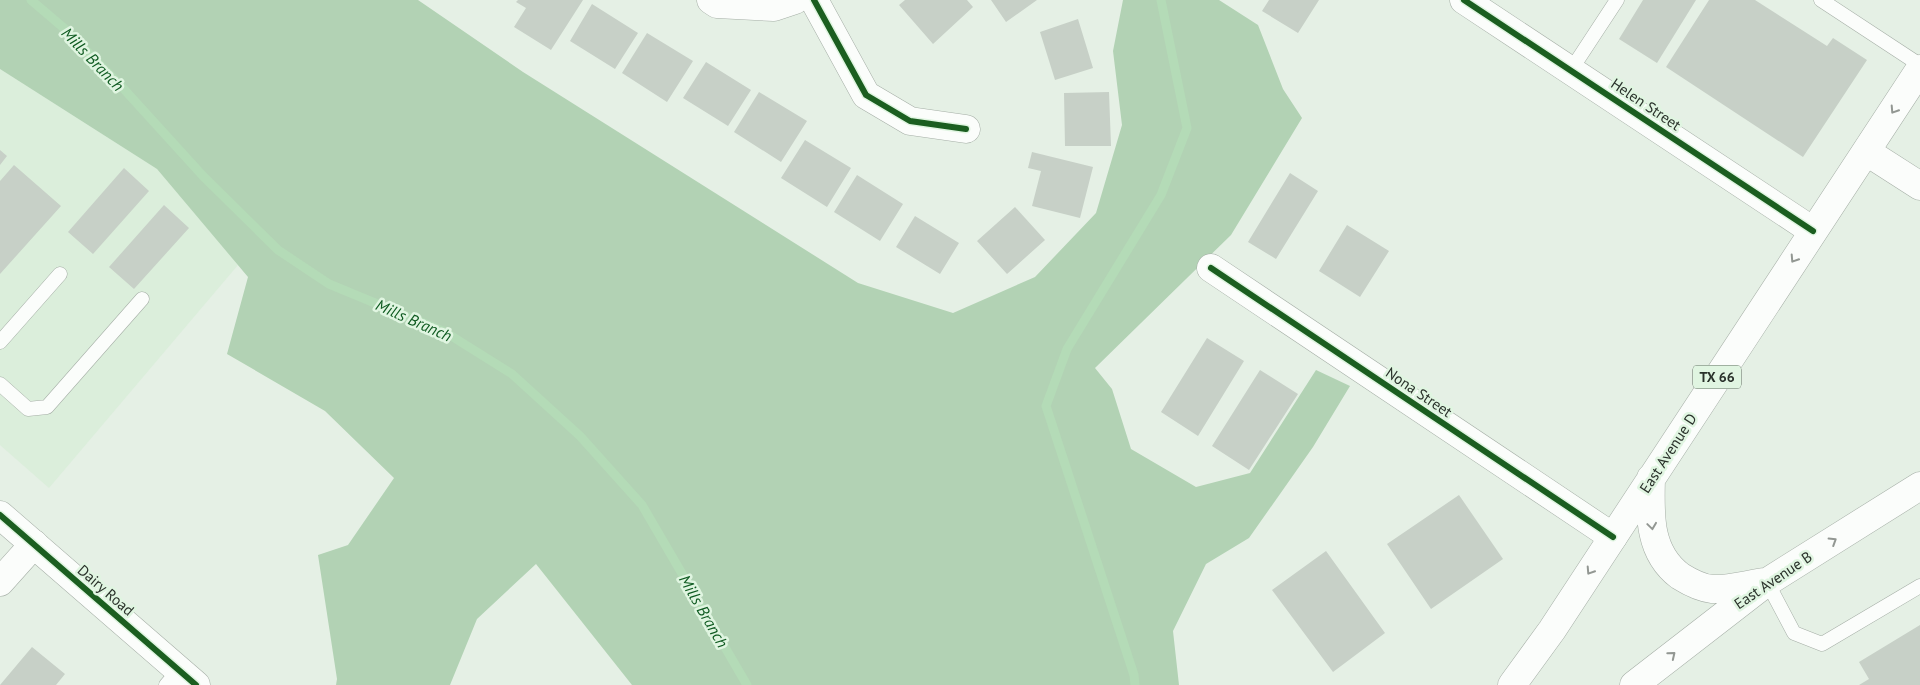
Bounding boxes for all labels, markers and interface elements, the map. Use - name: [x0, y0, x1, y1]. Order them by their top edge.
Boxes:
- water label: Mills Branch: [58, 23, 128, 95]
- street label: Helen Street: [1607, 74, 1685, 134]
- one-way arrow: [1890, 104, 1900, 113]
- one-way arrow: [1791, 254, 1800, 263]
- water label: Mills Branch: [373, 294, 455, 346]
- street label: Nona Street: [1382, 363, 1456, 421]
- road number: TX 66: [1693, 366, 1741, 388]
- street label: East Avenue D: [1635, 410, 1701, 496]
- one-way arrow: [1646, 523, 1657, 531]
- one-way arrow: [1828, 537, 1837, 547]
- street label: East Avenue B: [1730, 547, 1816, 613]
- street label: Dairy Road: [74, 560, 138, 620]
- one-way arrow: [1587, 566, 1596, 575]
- water label: Mills Branch: [675, 571, 733, 651]
- one-way arrow: [1666, 652, 1675, 660]

